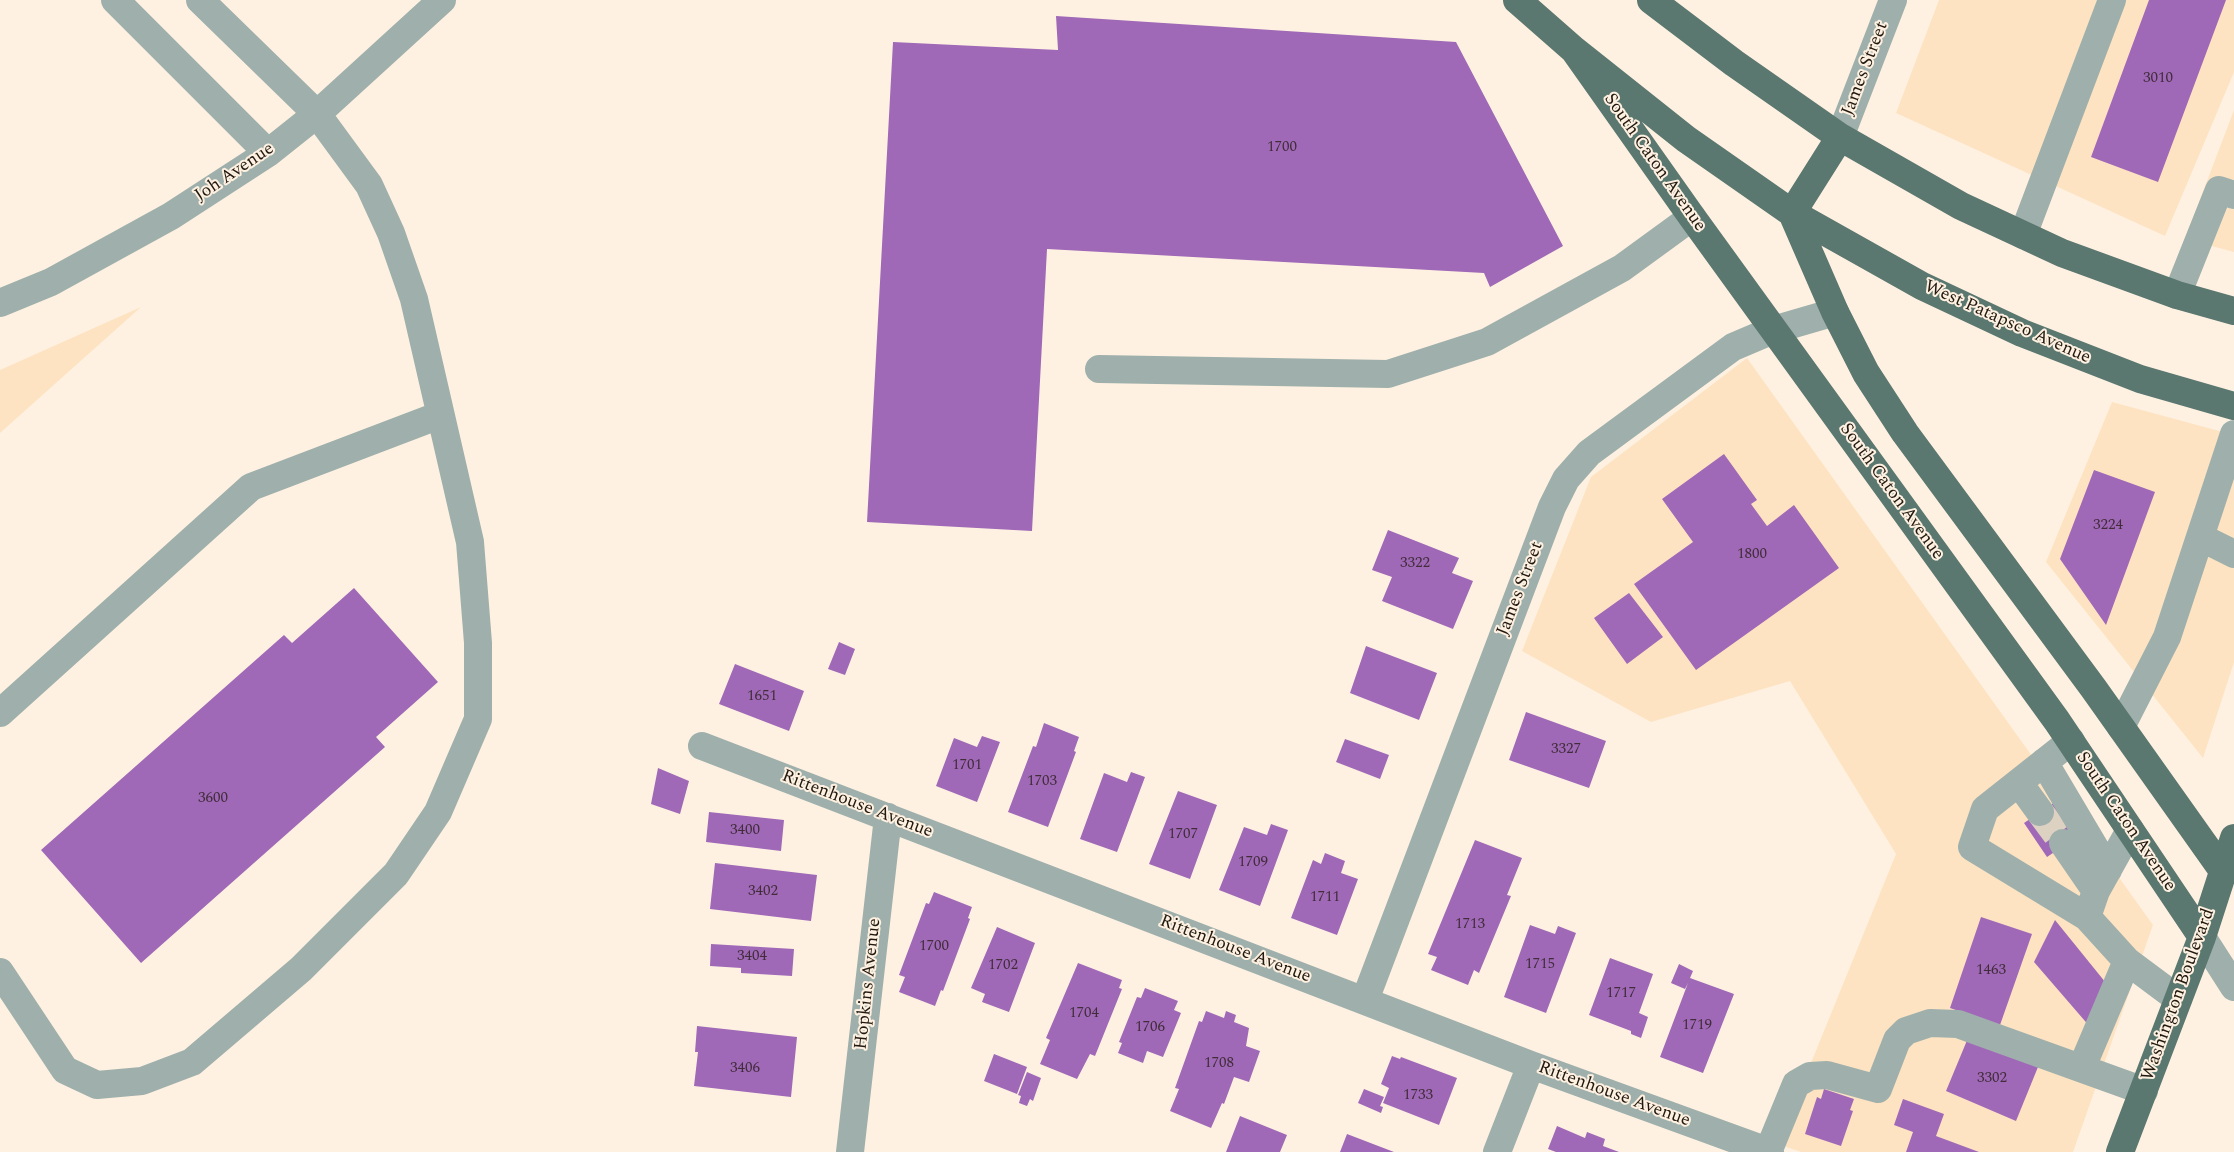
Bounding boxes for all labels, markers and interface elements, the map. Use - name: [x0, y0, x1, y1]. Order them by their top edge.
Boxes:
- street label: James Street: [1838, 19, 1894, 119]
- house number: 3010: [2143, 70, 2173, 88]
- street label: South Caton Avenue: [1598, 90, 1710, 236]
- street label: Joh Avenue: [191, 139, 279, 207]
- house number: 1700: [1267, 139, 1297, 157]
- street label: West Patapsco Avenue: [1920, 277, 2094, 369]
- street label: South Caton Avenue: [1834, 420, 1948, 564]
- house number: 3224: [2093, 517, 2123, 535]
- street label: James Street: [1493, 539, 1549, 639]
- house number: 1800: [1737, 546, 1767, 564]
- house number: 3322: [1400, 555, 1430, 573]
- house number: 1651: [747, 688, 777, 706]
- house number: 3327: [1551, 741, 1581, 759]
- street label: South Caton Avenue: [2070, 748, 2180, 896]
- house number: 1701: [952, 757, 982, 775]
- street label: Rittenhouse Avenue: [778, 766, 936, 844]
- house number: 1703: [1027, 773, 1057, 791]
- house number: 3600: [198, 790, 228, 808]
- house number: 3400: [730, 822, 760, 840]
- house number: 1707: [1168, 826, 1198, 844]
- house number: 1709: [1238, 854, 1268, 872]
- house number: 3402: [748, 883, 778, 901]
- house number: 1711: [1310, 889, 1340, 907]
- street label: Washington Boulevard: [2138, 906, 2220, 1084]
- street label: Rittenhouse Avenue: [1156, 911, 1314, 989]
- house number: 1713: [1455, 916, 1485, 934]
- street label: Hopkins Avenue: [851, 917, 887, 1051]
- house number: 1700: [919, 938, 949, 956]
- house number: 3404: [737, 948, 767, 966]
- house number: 1715: [1525, 956, 1555, 974]
- house number: 1702: [988, 957, 1018, 975]
- house number: 1463: [1976, 962, 2006, 980]
- house number: 1717: [1606, 985, 1636, 1003]
- house number: 1704: [1069, 1005, 1099, 1023]
- house number: 1719: [1682, 1017, 1712, 1035]
- house number: 1706: [1135, 1019, 1165, 1037]
- house number: 1708: [1204, 1055, 1234, 1073]
- street label: Rittenhouse Avenue: [1535, 1057, 1693, 1133]
- house number: 3406: [730, 1060, 760, 1078]
- house number: 3302: [1977, 1070, 2007, 1088]
- house number: 1733: [1403, 1087, 1433, 1105]

